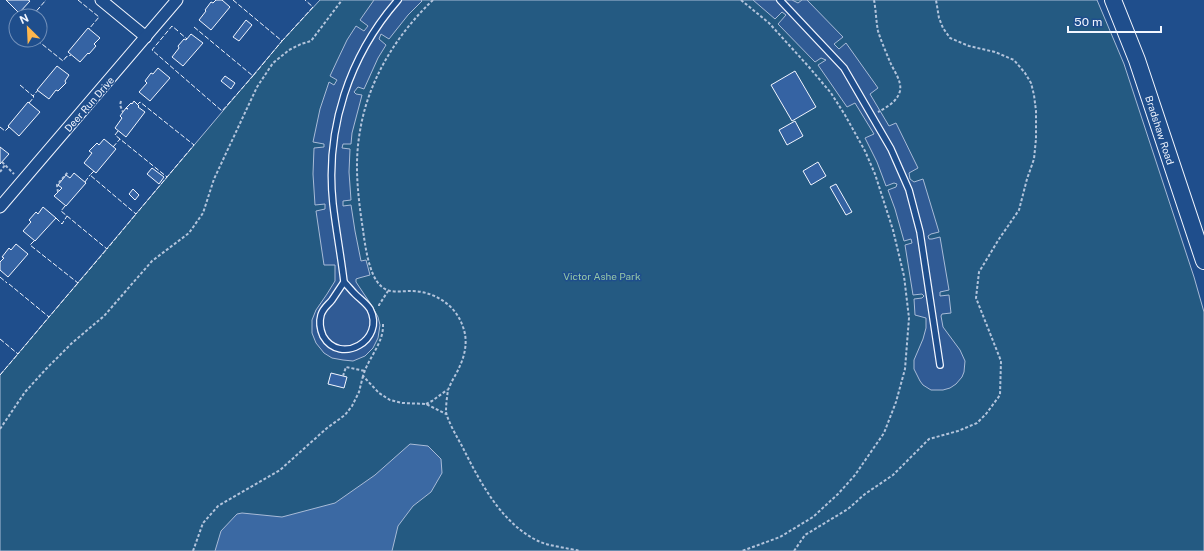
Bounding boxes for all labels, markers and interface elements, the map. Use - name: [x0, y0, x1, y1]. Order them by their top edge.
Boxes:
- north arrow: [8, 8, 48, 48]
- scale bar: [1068, 8, 1161, 34]
- text: N: [18, 12, 30, 26]
- text: 50 m: [1074, 15, 1102, 29]
- street label: Deer Run Drive: [62, 74, 116, 134]
- street label: Bradshaw Road: [1143, 94, 1177, 166]
- park label: Victor Ashe Park: [563, 270, 641, 282]

